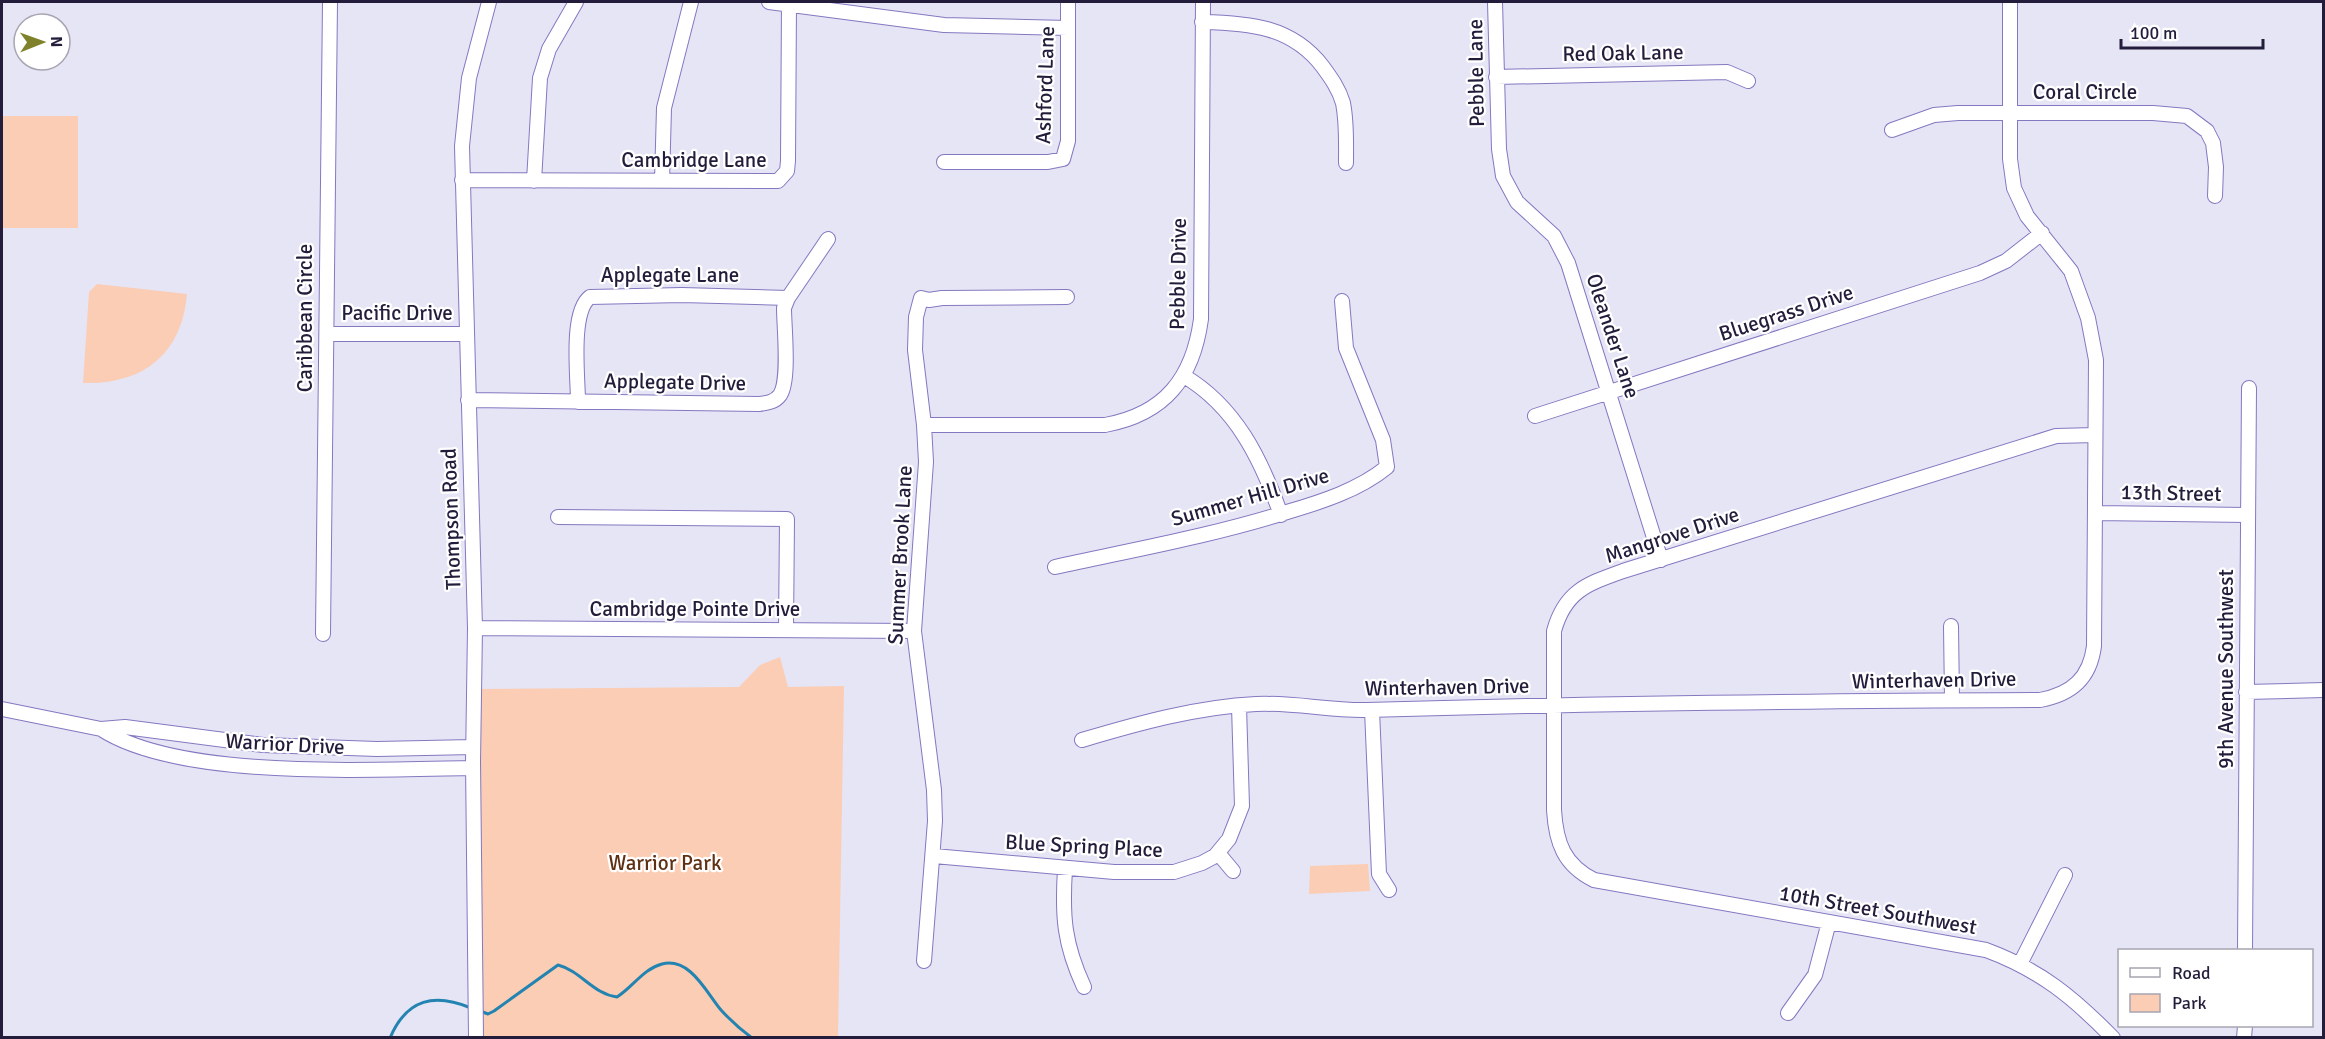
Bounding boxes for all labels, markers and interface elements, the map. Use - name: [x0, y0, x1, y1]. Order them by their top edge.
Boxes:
- north arrow: [12, 12, 72, 72]
- scale bar: [2121, 12, 2264, 50]
- street label: Pebble Lane: [1462, 19, 1490, 127]
- text: 100 m: [2130, 22, 2177, 44]
- street label: Ashford Lane: [1030, 26, 1060, 144]
- text: N: [46, 36, 66, 47]
- street label: Red Oak Lane: [1562, 39, 1684, 67]
- street label: Coral Circle: [2033, 79, 2137, 105]
- street label: Cambridge Lane: [621, 147, 767, 173]
- street label: Pebble Drive: [1164, 218, 1192, 330]
- street label: Caribbean Circle: [292, 244, 318, 392]
- street label: Applegate Lane: [601, 262, 739, 288]
- street label: Oleander Lane: [1581, 270, 1645, 402]
- street label: Bluegrass Drive: [1715, 279, 1857, 347]
- street label: Pacific Drive: [341, 300, 453, 326]
- street label: Applegate Drive: [604, 368, 746, 396]
- street label: Thompson Road: [436, 448, 466, 590]
- street label: Summer Hill Drive: [1168, 462, 1332, 532]
- street label: Summer Brook Lane: [882, 465, 918, 645]
- street label: 13th Street: [2120, 479, 2222, 507]
- street label: Mangrove Drive: [1602, 501, 1742, 569]
- street label: 9th Avenue Southwest: [2213, 569, 2239, 769]
- street label: Cambridge Pointe Drive: [590, 596, 800, 622]
- street label: Winterhaven Drive: [1851, 666, 2017, 694]
- street label: Winterhaven Drive: [1364, 673, 1530, 701]
- street label: Warrior Drive: [225, 728, 345, 760]
- street label: Blue Spring Place: [1004, 829, 1164, 863]
- park label: Warrior Park: [609, 850, 722, 876]
- street label: 10th Street Southwest: [1777, 880, 1979, 940]
- legend: [2118, 949, 2313, 1027]
- text: Road: [2172, 962, 2211, 984]
- text: Park: [2172, 992, 2207, 1014]

